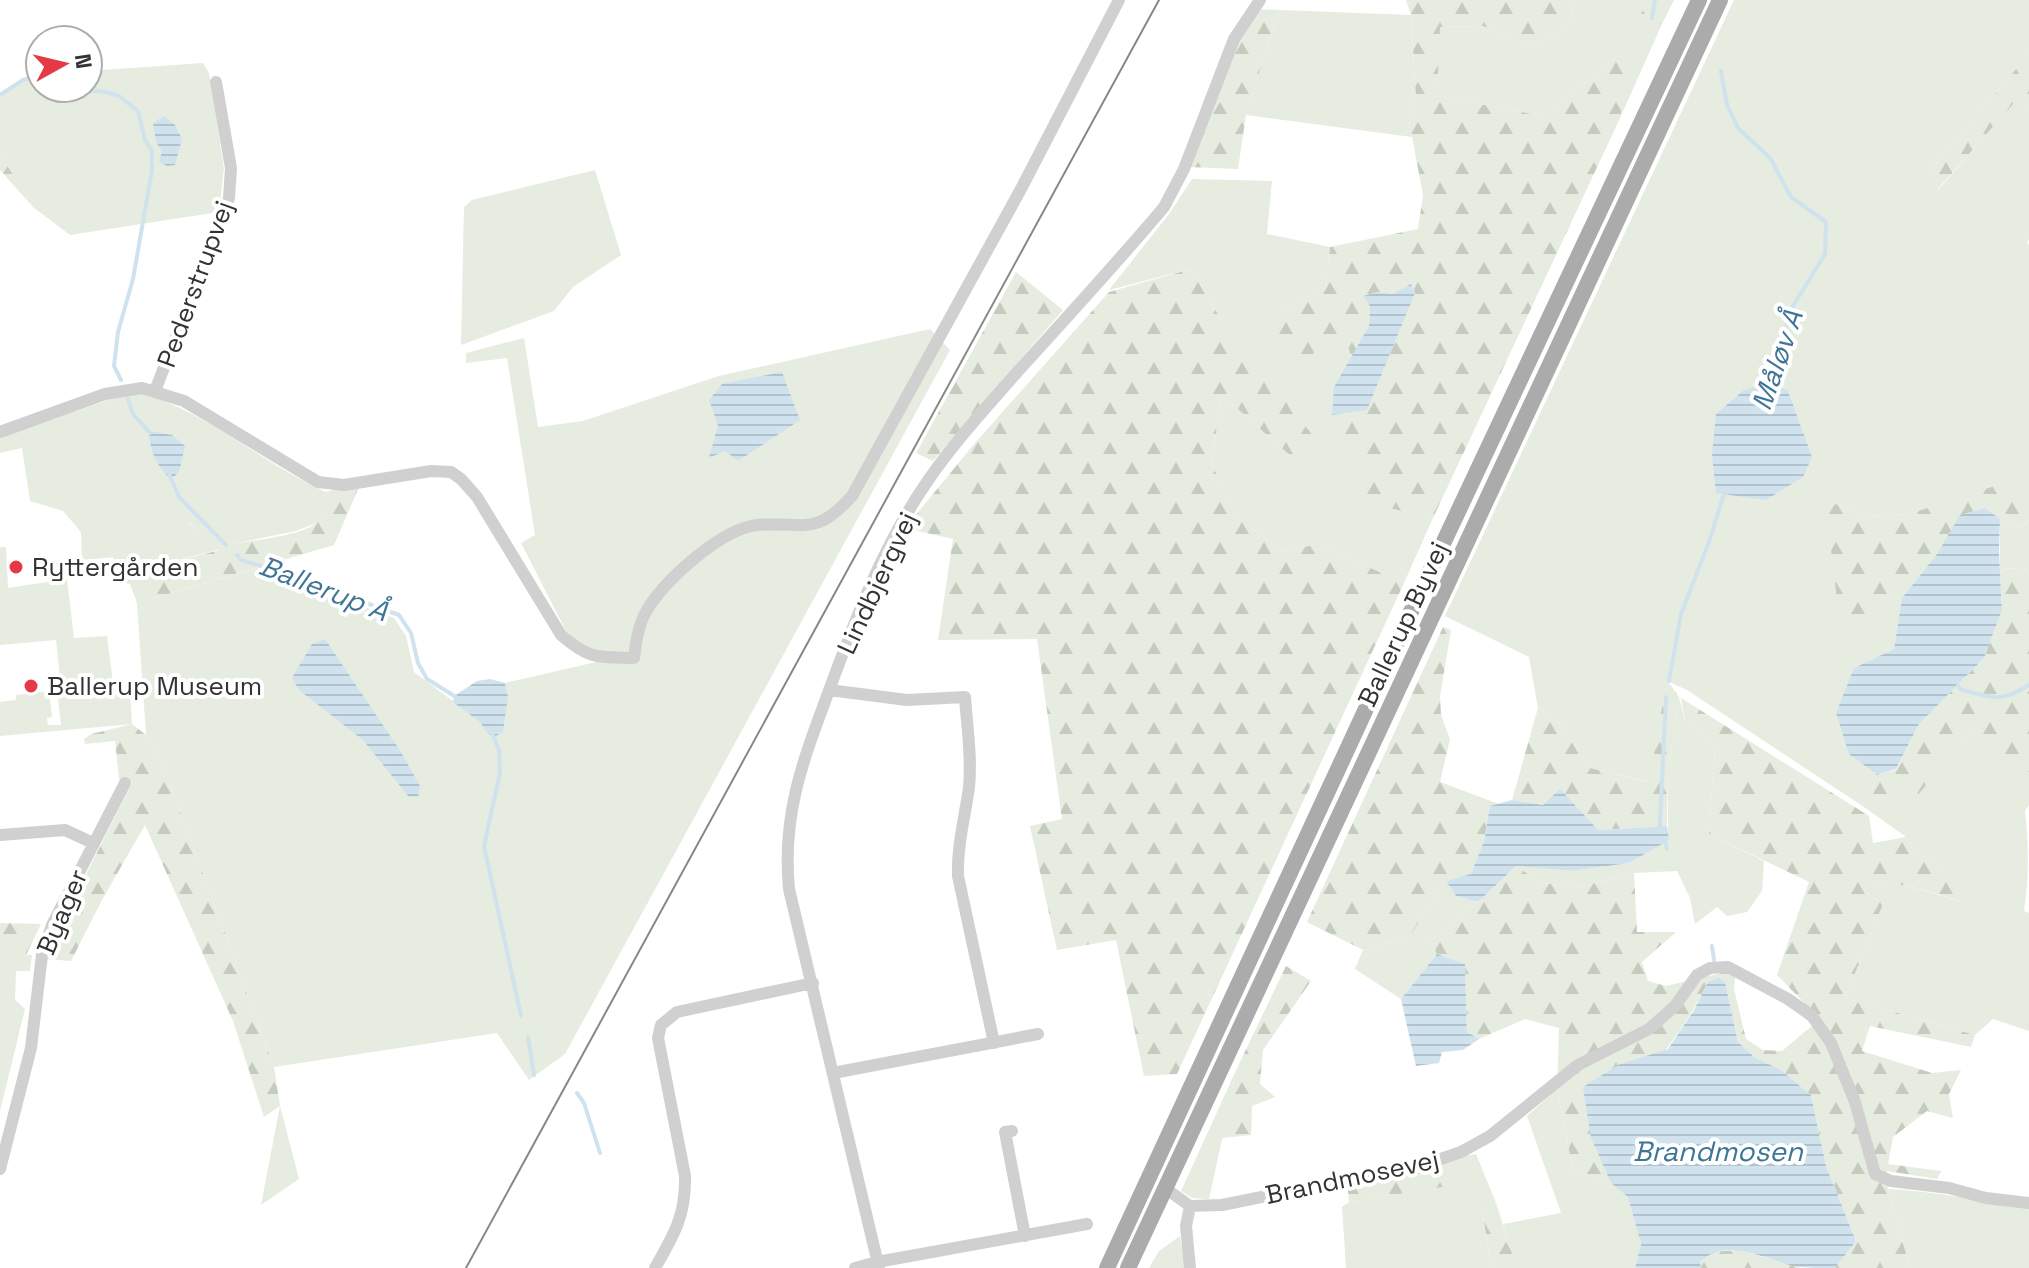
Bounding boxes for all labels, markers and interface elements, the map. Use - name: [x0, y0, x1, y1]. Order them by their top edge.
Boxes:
- north arrow: [24, 24, 104, 104]
- text: N: [69, 52, 99, 70]
- street label: Pederstrupvej: [149, 196, 241, 372]
- water label: Måløv Å: [1743, 305, 1811, 415]
- street label: Lindbjergvej: [829, 506, 925, 660]
- street label: Ballerup Byvej: [1350, 536, 1456, 712]
- water label: Ballerup Å: [254, 547, 394, 629]
- place label: Ryttergården: [32, 550, 198, 584]
- marker: Ryttergården: [7, 558, 25, 576]
- place label: Ballerup Museum: [47, 669, 262, 703]
- marker: Ballerup Museum: [22, 677, 40, 695]
- street label: Byager: [29, 864, 95, 960]
- water label: Brandmosen: [1633, 1133, 1804, 1169]
- street label: Brandmosevej: [1262, 1142, 1442, 1212]

